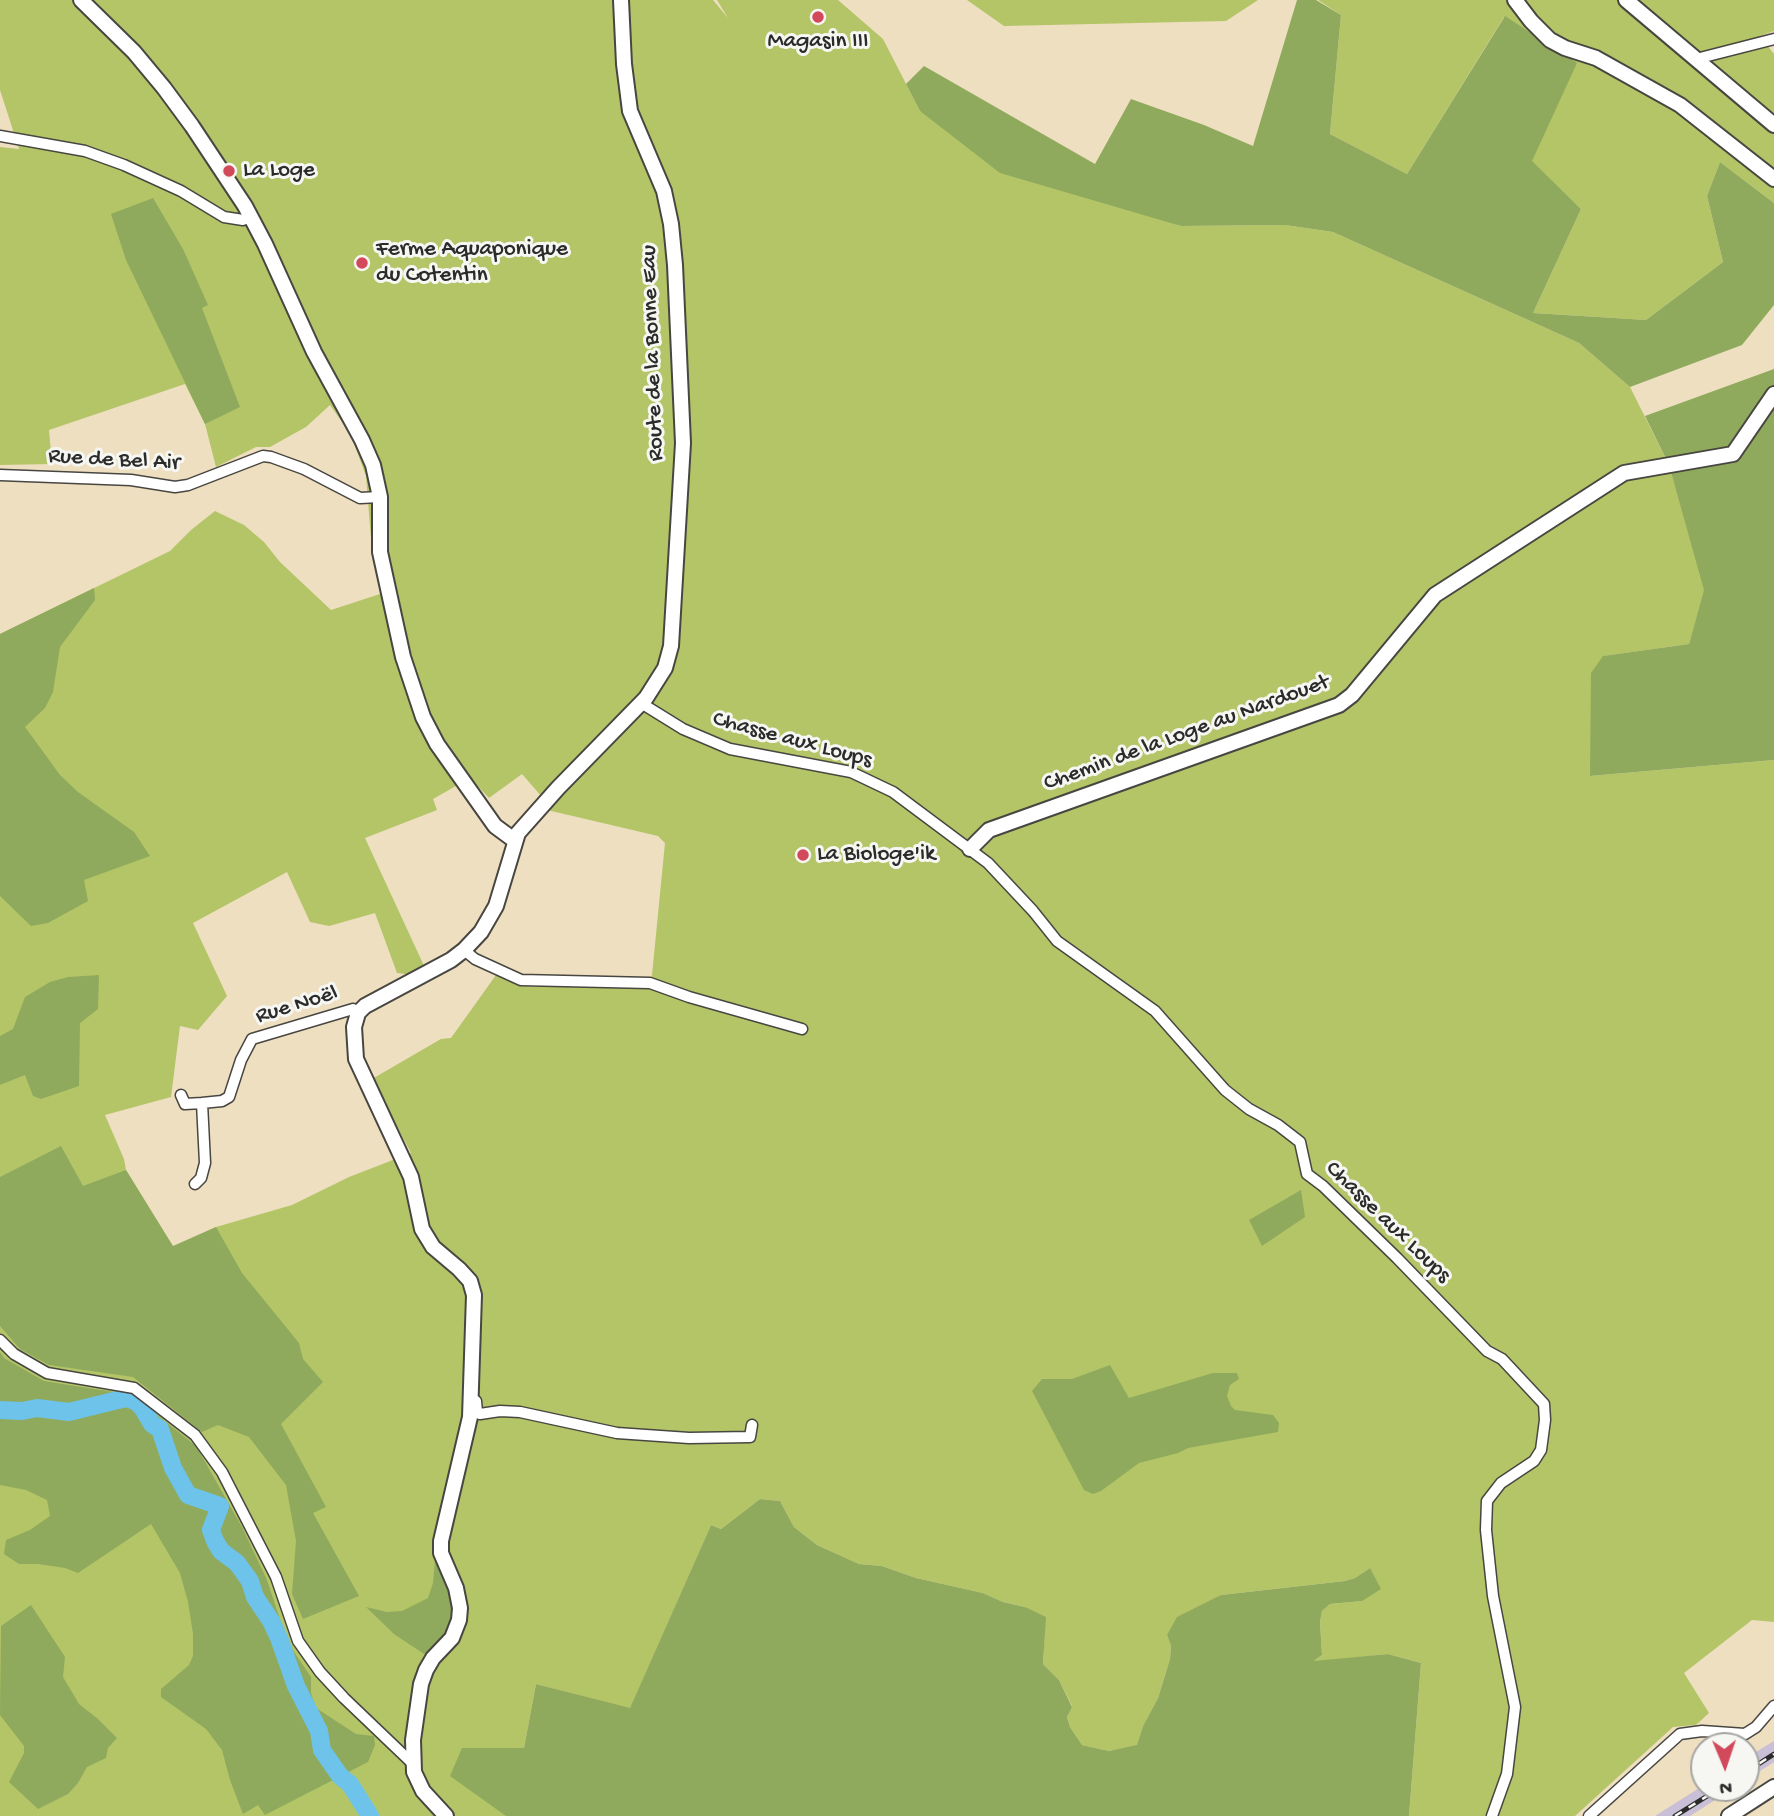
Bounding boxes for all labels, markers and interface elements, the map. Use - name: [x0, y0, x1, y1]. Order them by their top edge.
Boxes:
- marker: Magasin III: [810, 9, 826, 25]
- place label: Magasin III: [768, 28, 868, 56]
- place label: La Loge: [243, 157, 315, 185]
- marker: La Loge: [221, 163, 237, 179]
- place label: Ferme Aquaponique du Cotentin: [376, 236, 568, 290]
- street label: Route de la Bonne Eau: [636, 244, 672, 462]
- marker: Ferme Aquaponique du Cotentin: [354, 255, 370, 271]
- street label: Rue de Bel Air: [47, 444, 181, 478]
- street label: Chemin de la Loge au Nardouet: [1041, 669, 1333, 799]
- street label: Chasse aux Loups: [709, 706, 875, 776]
- place label: La Biologe'ik: [817, 841, 935, 869]
- marker: La Biologe'ik: [795, 847, 811, 863]
- street label: Rue Noël: [253, 981, 341, 1031]
- street label: Chasse aux Loups: [1318, 1156, 1456, 1290]
- north arrow: [1690, 1732, 1760, 1802]
- text: N: [1719, 1775, 1732, 1798]

